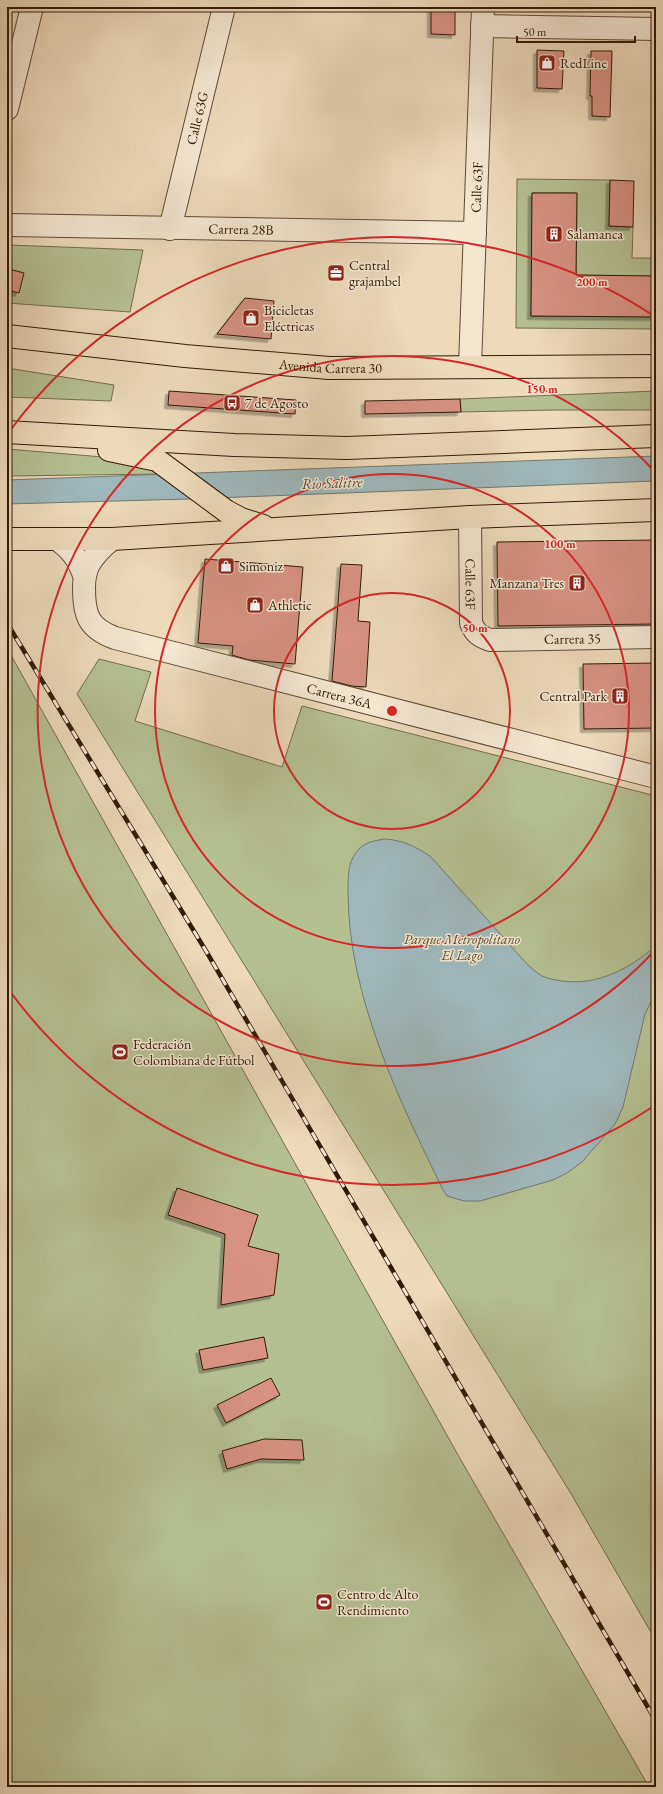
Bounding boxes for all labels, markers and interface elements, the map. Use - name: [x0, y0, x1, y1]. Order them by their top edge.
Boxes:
- scale bar: [517, 18, 635, 44]
- text: 50 m: [523, 24, 547, 40]
- shop icon: RedLine: [537, 53, 557, 73]
- place label: RedLine: [560, 54, 607, 72]
- street label: Calle 63G: [182, 90, 212, 147]
- street label: Calle 63F: [467, 161, 486, 213]
- street label: Carrera 28B: [208, 219, 274, 239]
- building icon: Salamanca: [544, 224, 564, 244]
- place label: Salamanca: [567, 225, 623, 243]
- place label: Central grajambel: [349, 256, 402, 290]
- office icon: Central grajambel: [326, 263, 346, 283]
- text: 200 m: [576, 274, 608, 290]
- place label: Bicicletas Eléctricas: [264, 301, 315, 335]
- shop icon: Bicicletas Eléctricas: [241, 308, 261, 328]
- street label: Avenida Carrera 30: [277, 355, 382, 377]
- text: 150 m: [526, 381, 558, 397]
- bus stop icon: 7 de Agosto: [222, 393, 242, 413]
- place label: 7 de Agosto: [245, 394, 308, 412]
- water label: Río Salitre: [301, 472, 364, 493]
- text: 100 m: [544, 536, 576, 552]
- shop icon: Simoniz: [216, 556, 236, 576]
- place label: Simoniz: [239, 557, 284, 575]
- street label: Calle 63F: [461, 558, 480, 610]
- building icon: Manzana Tres: [567, 573, 587, 593]
- place label: Manzana Tres: [489, 574, 564, 592]
- shop icon: Athletic: [245, 595, 265, 615]
- place label: Athletic: [267, 596, 312, 614]
- text: 50 m: [462, 620, 488, 636]
- street label: Carrera 35: [544, 629, 601, 648]
- street label: Carrera 36A: [305, 679, 374, 713]
- building icon: Central Park: [610, 686, 630, 706]
- place label: Central Park: [540, 687, 607, 705]
- centre of rings: [385, 704, 399, 718]
- park label: Parque Metropolitano El Lago: [404, 930, 521, 964]
- place label: Federación Colombiana de Fútbol: [133, 1035, 255, 1069]
- sports icon: Federación Colombiana de Fútbol: [110, 1042, 130, 1062]
- place label: Centro de Alto Rendimiento: [337, 1585, 418, 1619]
- sports icon: Centro de Alto Rendimiento: [314, 1592, 334, 1612]

